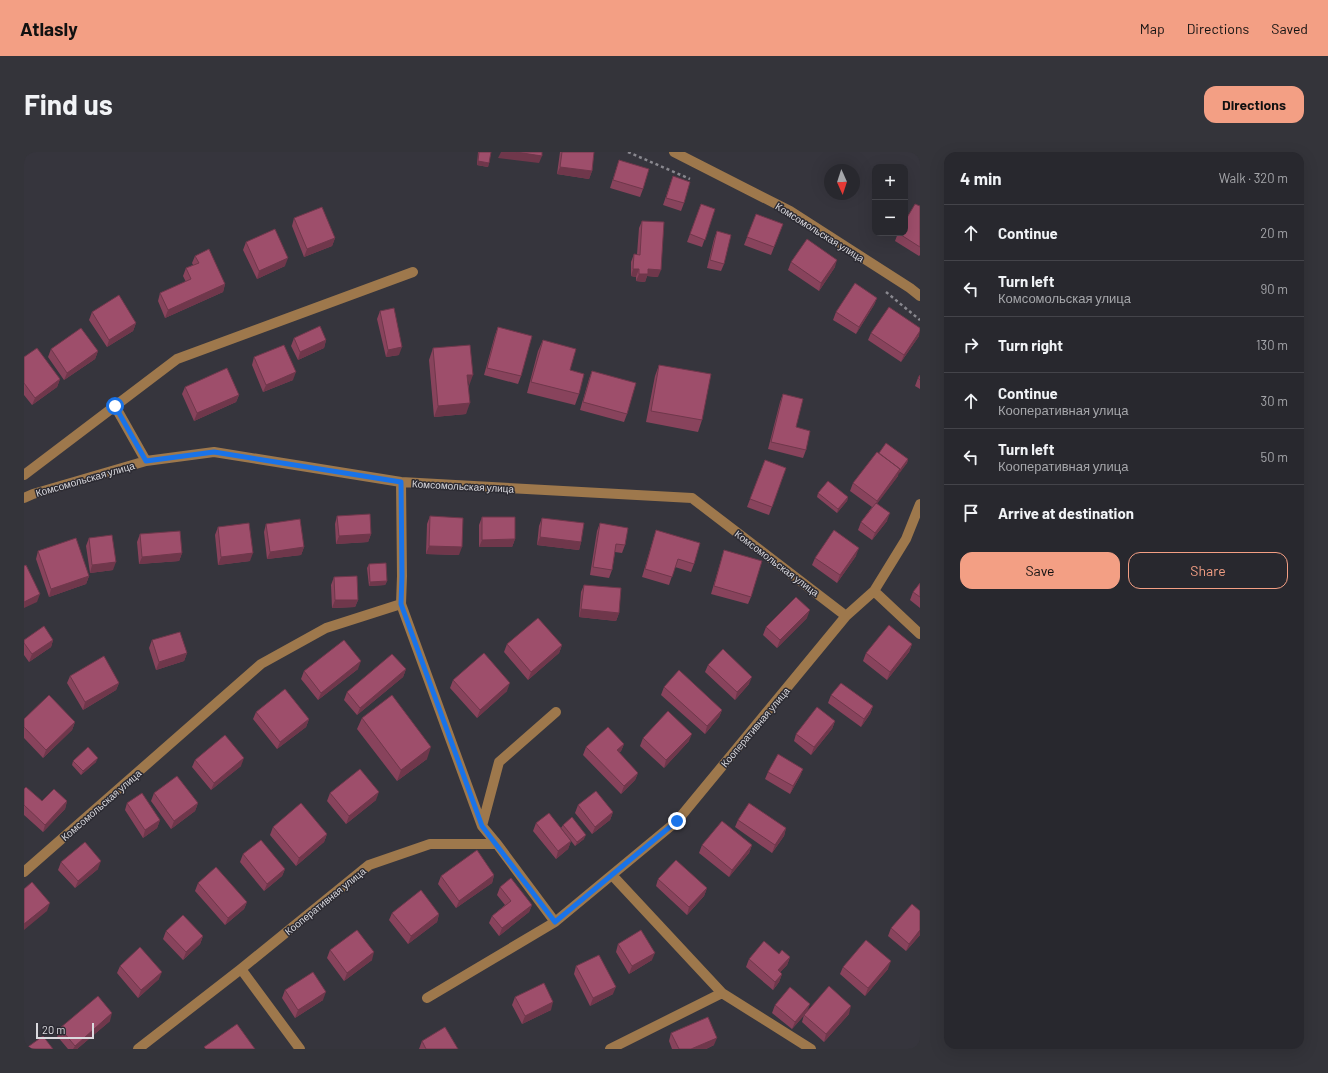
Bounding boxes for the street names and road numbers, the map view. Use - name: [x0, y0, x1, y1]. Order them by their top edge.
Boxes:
- street label: Комсомольская улица: [773, 200, 867, 264]
- street label: Комсомольская улица: [34, 459, 136, 499]
- street label: Комсомольская улица: [412, 477, 515, 495]
- street label: Комсомольская улица: [733, 527, 822, 599]
- street label: Кооперативная улица: [718, 684, 792, 769]
- street label: Комсомольская улица: [58, 767, 144, 843]
- street label: Кооперативная улица: [282, 865, 368, 937]

